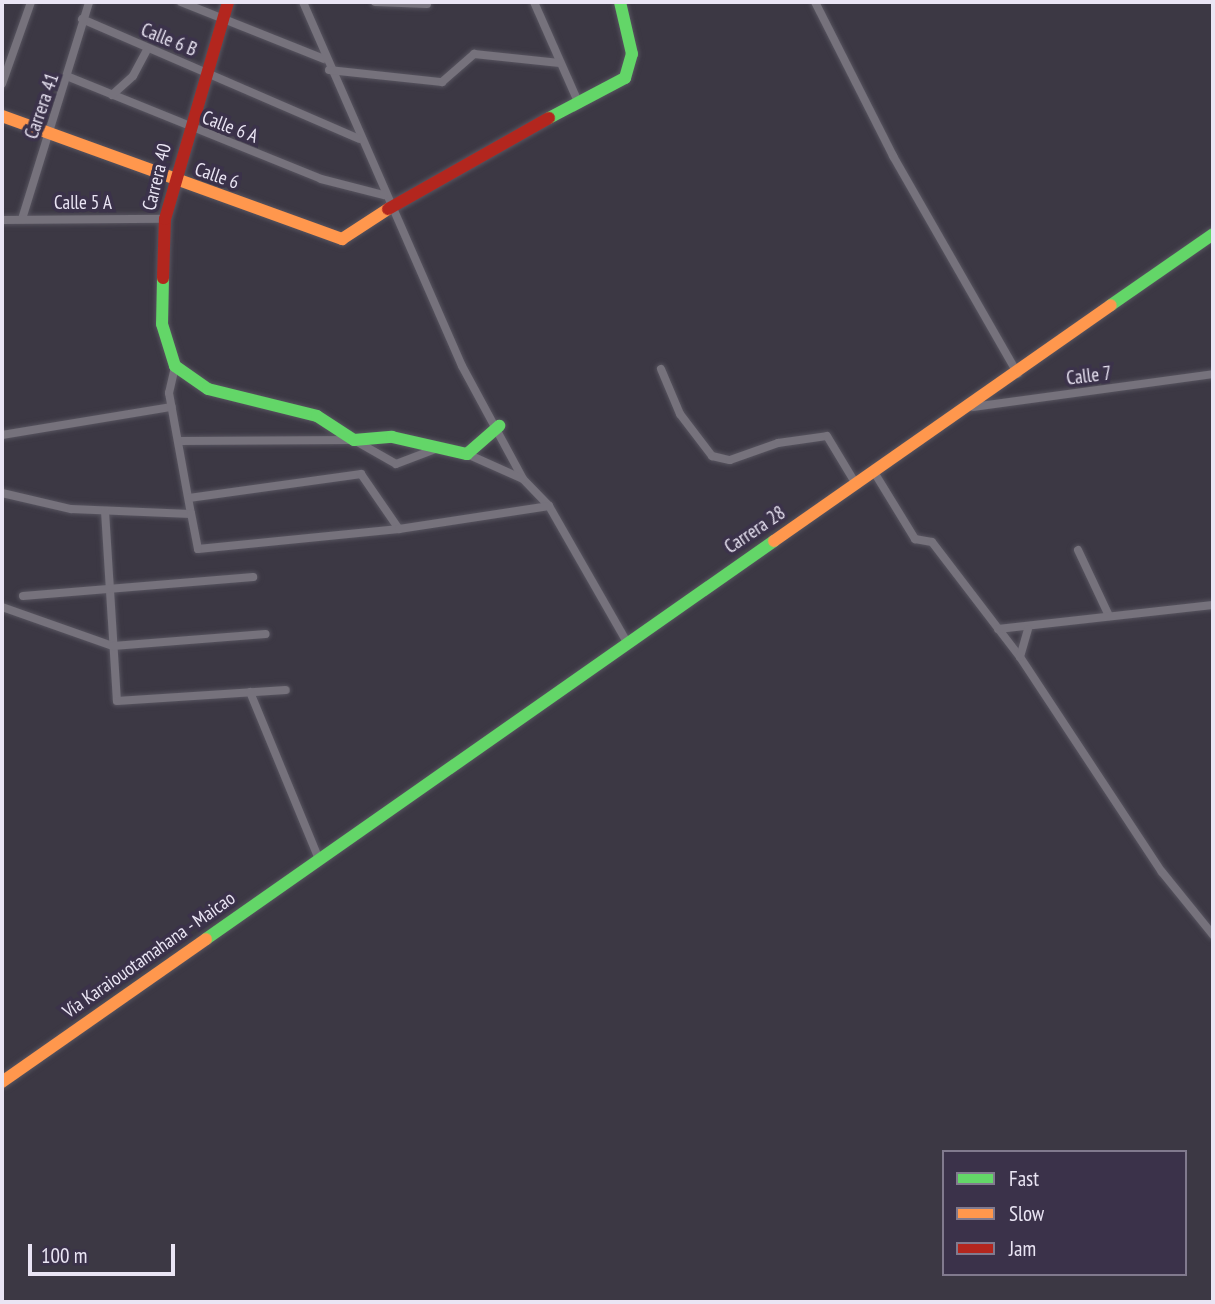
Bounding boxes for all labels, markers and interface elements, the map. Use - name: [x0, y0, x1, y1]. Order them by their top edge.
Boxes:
- street label: Calle 6 B: [138, 19, 200, 61]
- street label: Carrera 41: [20, 70, 64, 142]
- street label: Calle 6 A: [199, 106, 261, 148]
- street label: Carrera 40: [138, 141, 176, 213]
- street label: Calle 6: [192, 158, 242, 194]
- street label: Calle 5 A: [54, 192, 112, 214]
- street label: Calle 7: [1065, 362, 1113, 390]
- street label: Carrera 28: [720, 501, 790, 559]
- street label: Vía Karaiouotamahana - Maicao: [58, 886, 240, 1024]
- legend: [942, 1150, 1187, 1276]
- text: Fast: [1009, 1165, 1039, 1192]
- text: Slow: [1009, 1200, 1044, 1227]
- scale bar: [32, 1230, 178, 1274]
- text: Jam: [1009, 1235, 1036, 1262]
- text: 100 m: [41, 1242, 87, 1269]

